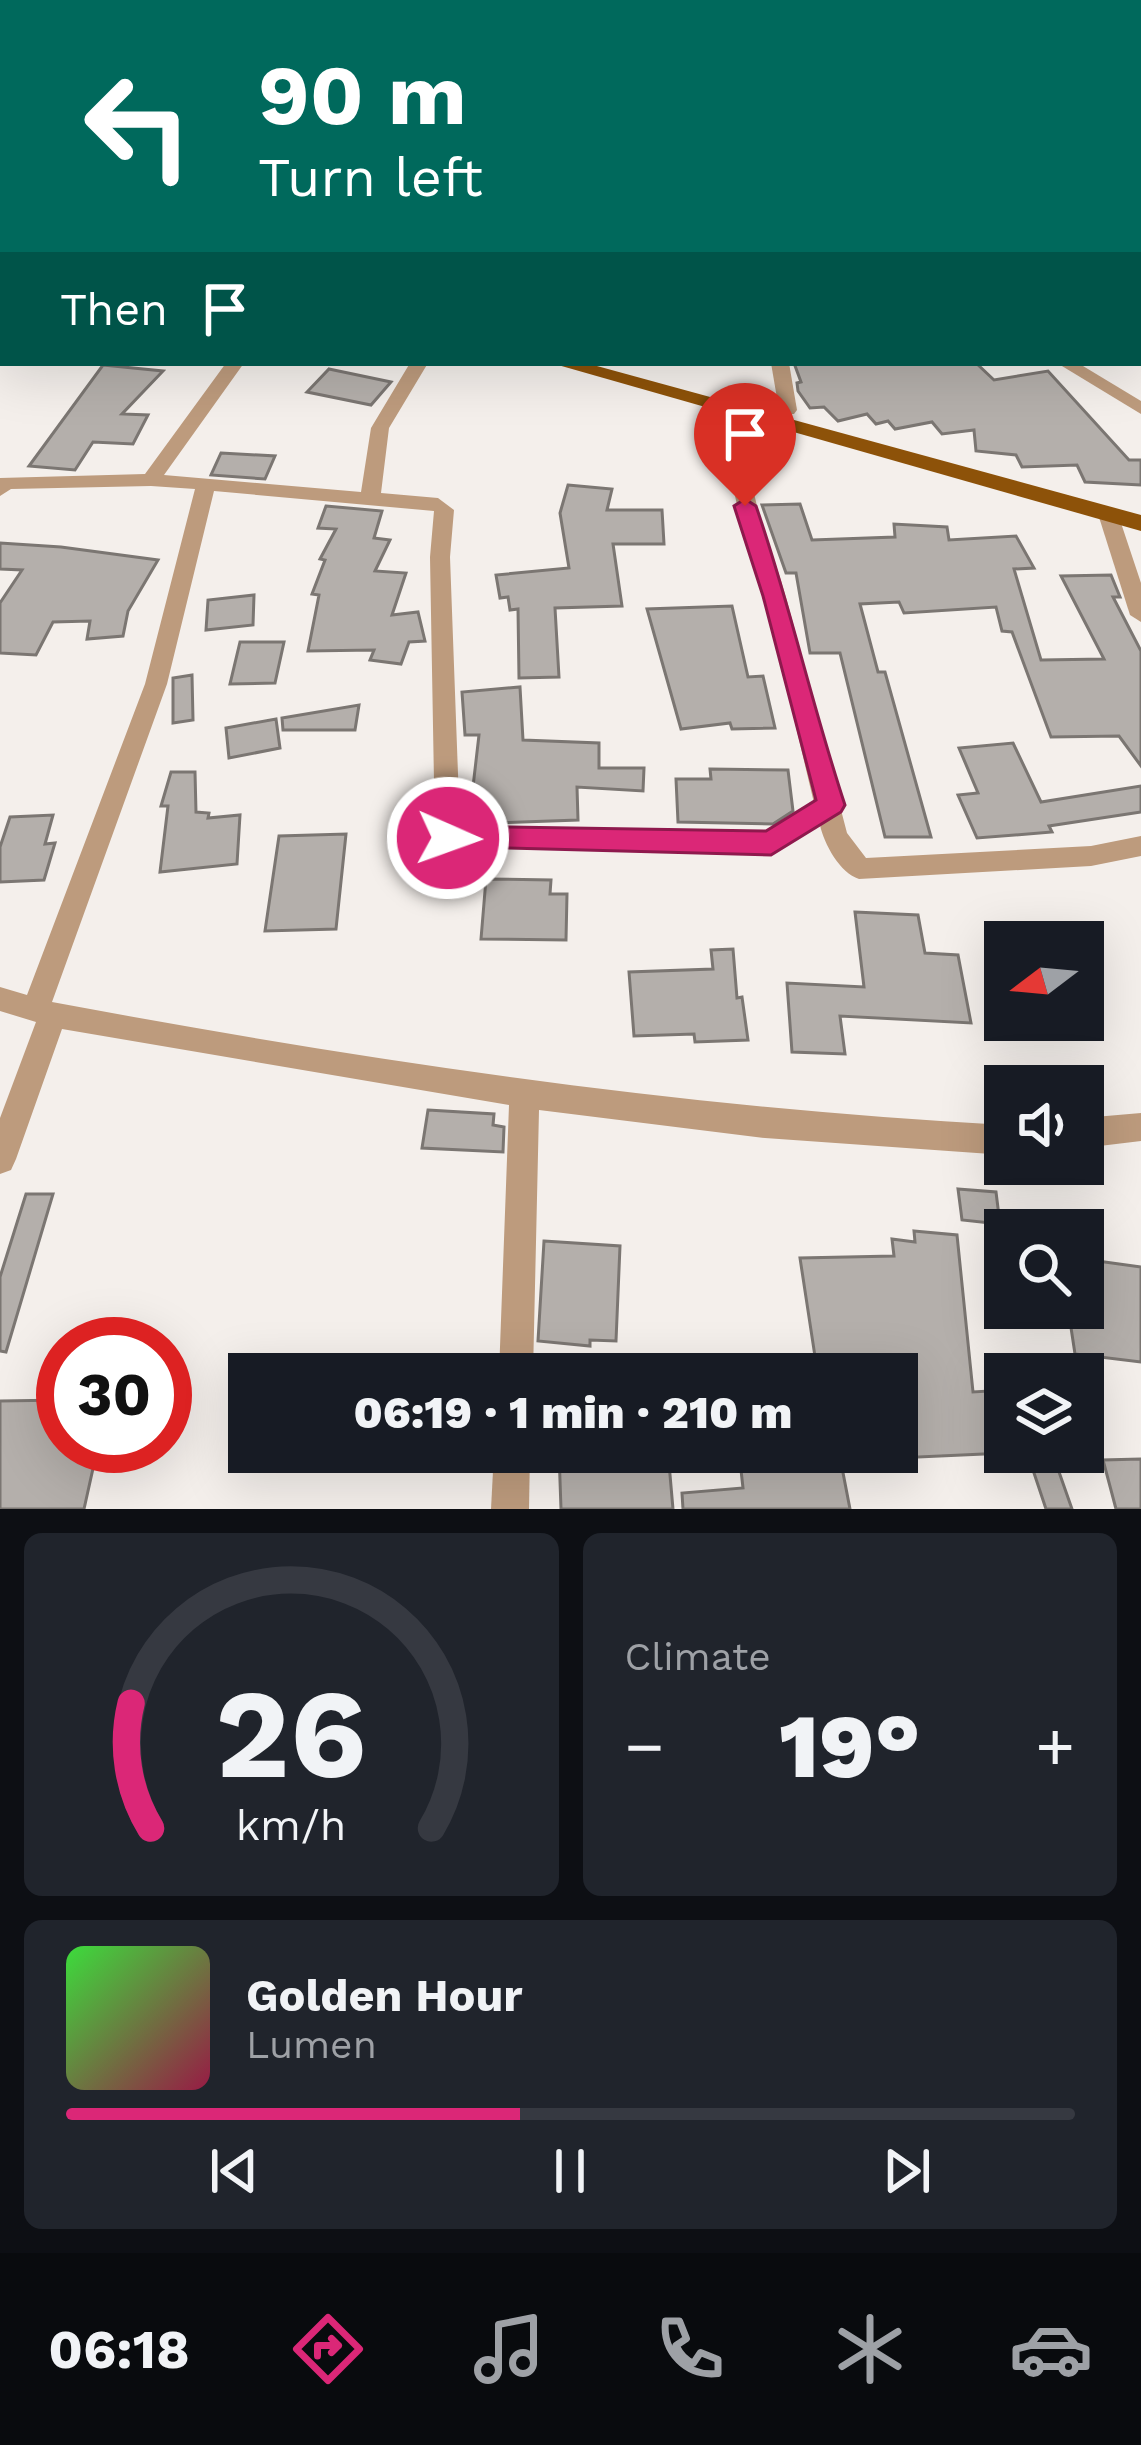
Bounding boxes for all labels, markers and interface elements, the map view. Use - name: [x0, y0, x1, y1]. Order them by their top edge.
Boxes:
- text: 90 m: [258, 46, 467, 144]
- icon: left: [60, 48, 216, 204]
- text: Turn left: [258, 146, 483, 209]
- icon: arrive: [192, 276, 258, 342]
- text: Then: [60, 283, 168, 336]
- pin: [694, 383, 796, 506]
- icon: arrive: [712, 401, 778, 467]
- position arrow: [385, 775, 511, 901]
- north arrow: [984, 921, 1104, 1041]
- map controls: [984, 921, 1104, 1473]
- button: sound: [984, 1065, 1104, 1185]
- button: search: [984, 1209, 1104, 1329]
- speed limit sign: 30: [36, 1317, 192, 1473]
- button: layers: [984, 1353, 1104, 1473]
- text: 06:19 · 1 min · 210 m: [354, 1386, 792, 1439]
- text: Climate: [625, 1634, 771, 1679]
- text: 26: [216, 1661, 367, 1807]
- text: 19°: [779, 1693, 920, 1799]
- text: −: [625, 1708, 664, 1785]
- text: +: [1035, 1708, 1075, 1785]
- text: km/h: [236, 1799, 346, 1849]
- text: Golden Hour: [246, 1969, 523, 2022]
- text: Lumen: [246, 2022, 377, 2067]
- icon: previous: [201, 2138, 267, 2204]
- icon: pause: [537, 2138, 603, 2204]
- icon: next: [874, 2138, 940, 2204]
- icon: directions: [286, 2307, 370, 2391]
- icon: music: [467, 2307, 551, 2391]
- icon: phone: [648, 2307, 732, 2391]
- icon: climate: [828, 2307, 912, 2391]
- icon: car: [1009, 2307, 1093, 2391]
- text: 06:18: [48, 2318, 190, 2381]

